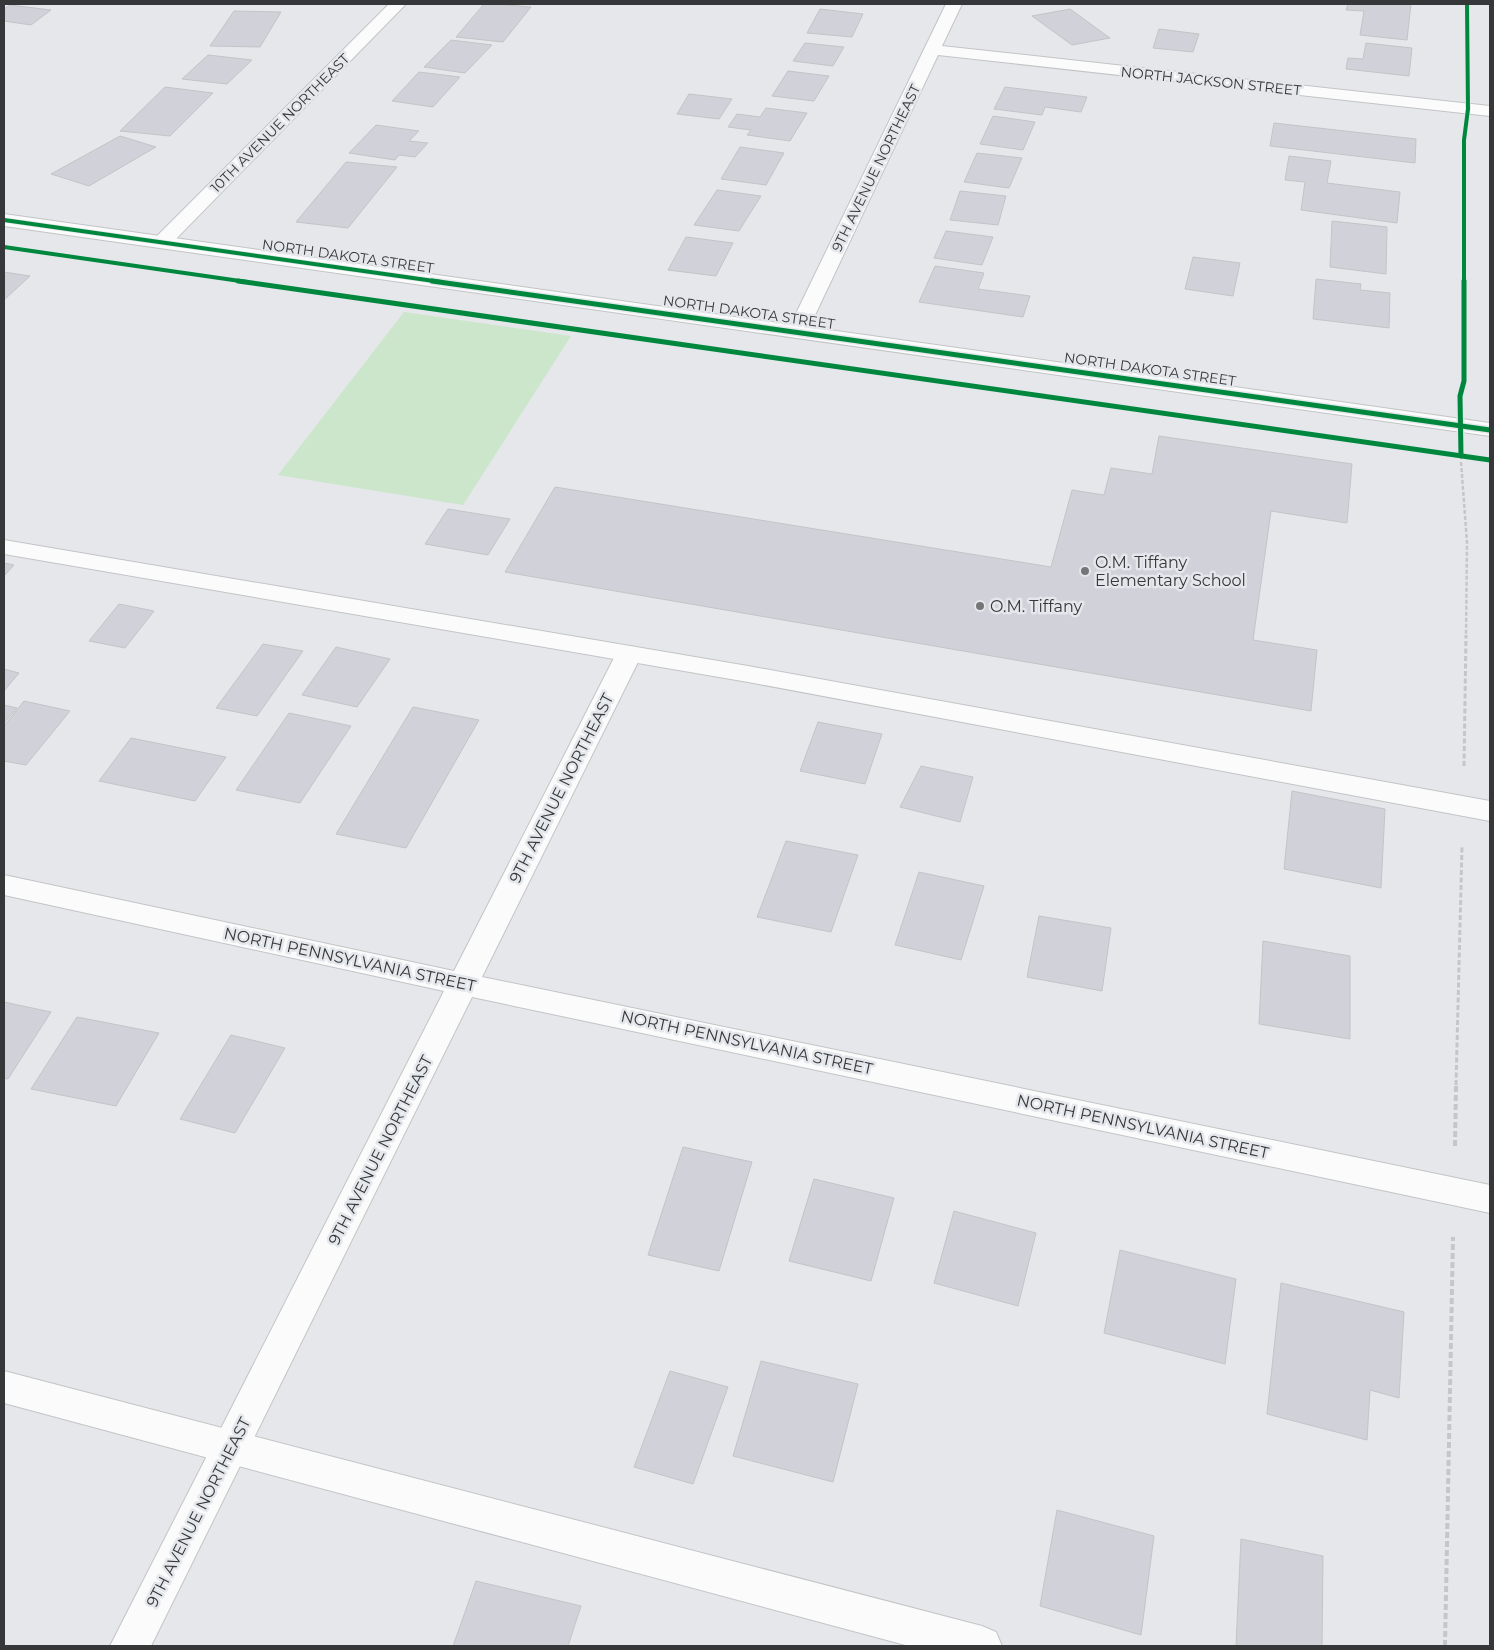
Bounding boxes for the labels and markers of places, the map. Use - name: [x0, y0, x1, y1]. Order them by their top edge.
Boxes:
- place label: O.M. Tiffany Elementary School: [1095, 553, 1246, 590]
- marker: O.M. Tiffany Elementary School: [1079, 565, 1091, 577]
- place label: O.M. Tiffany: [990, 597, 1083, 616]
- marker: O.M. Tiffany: [974, 600, 986, 612]

